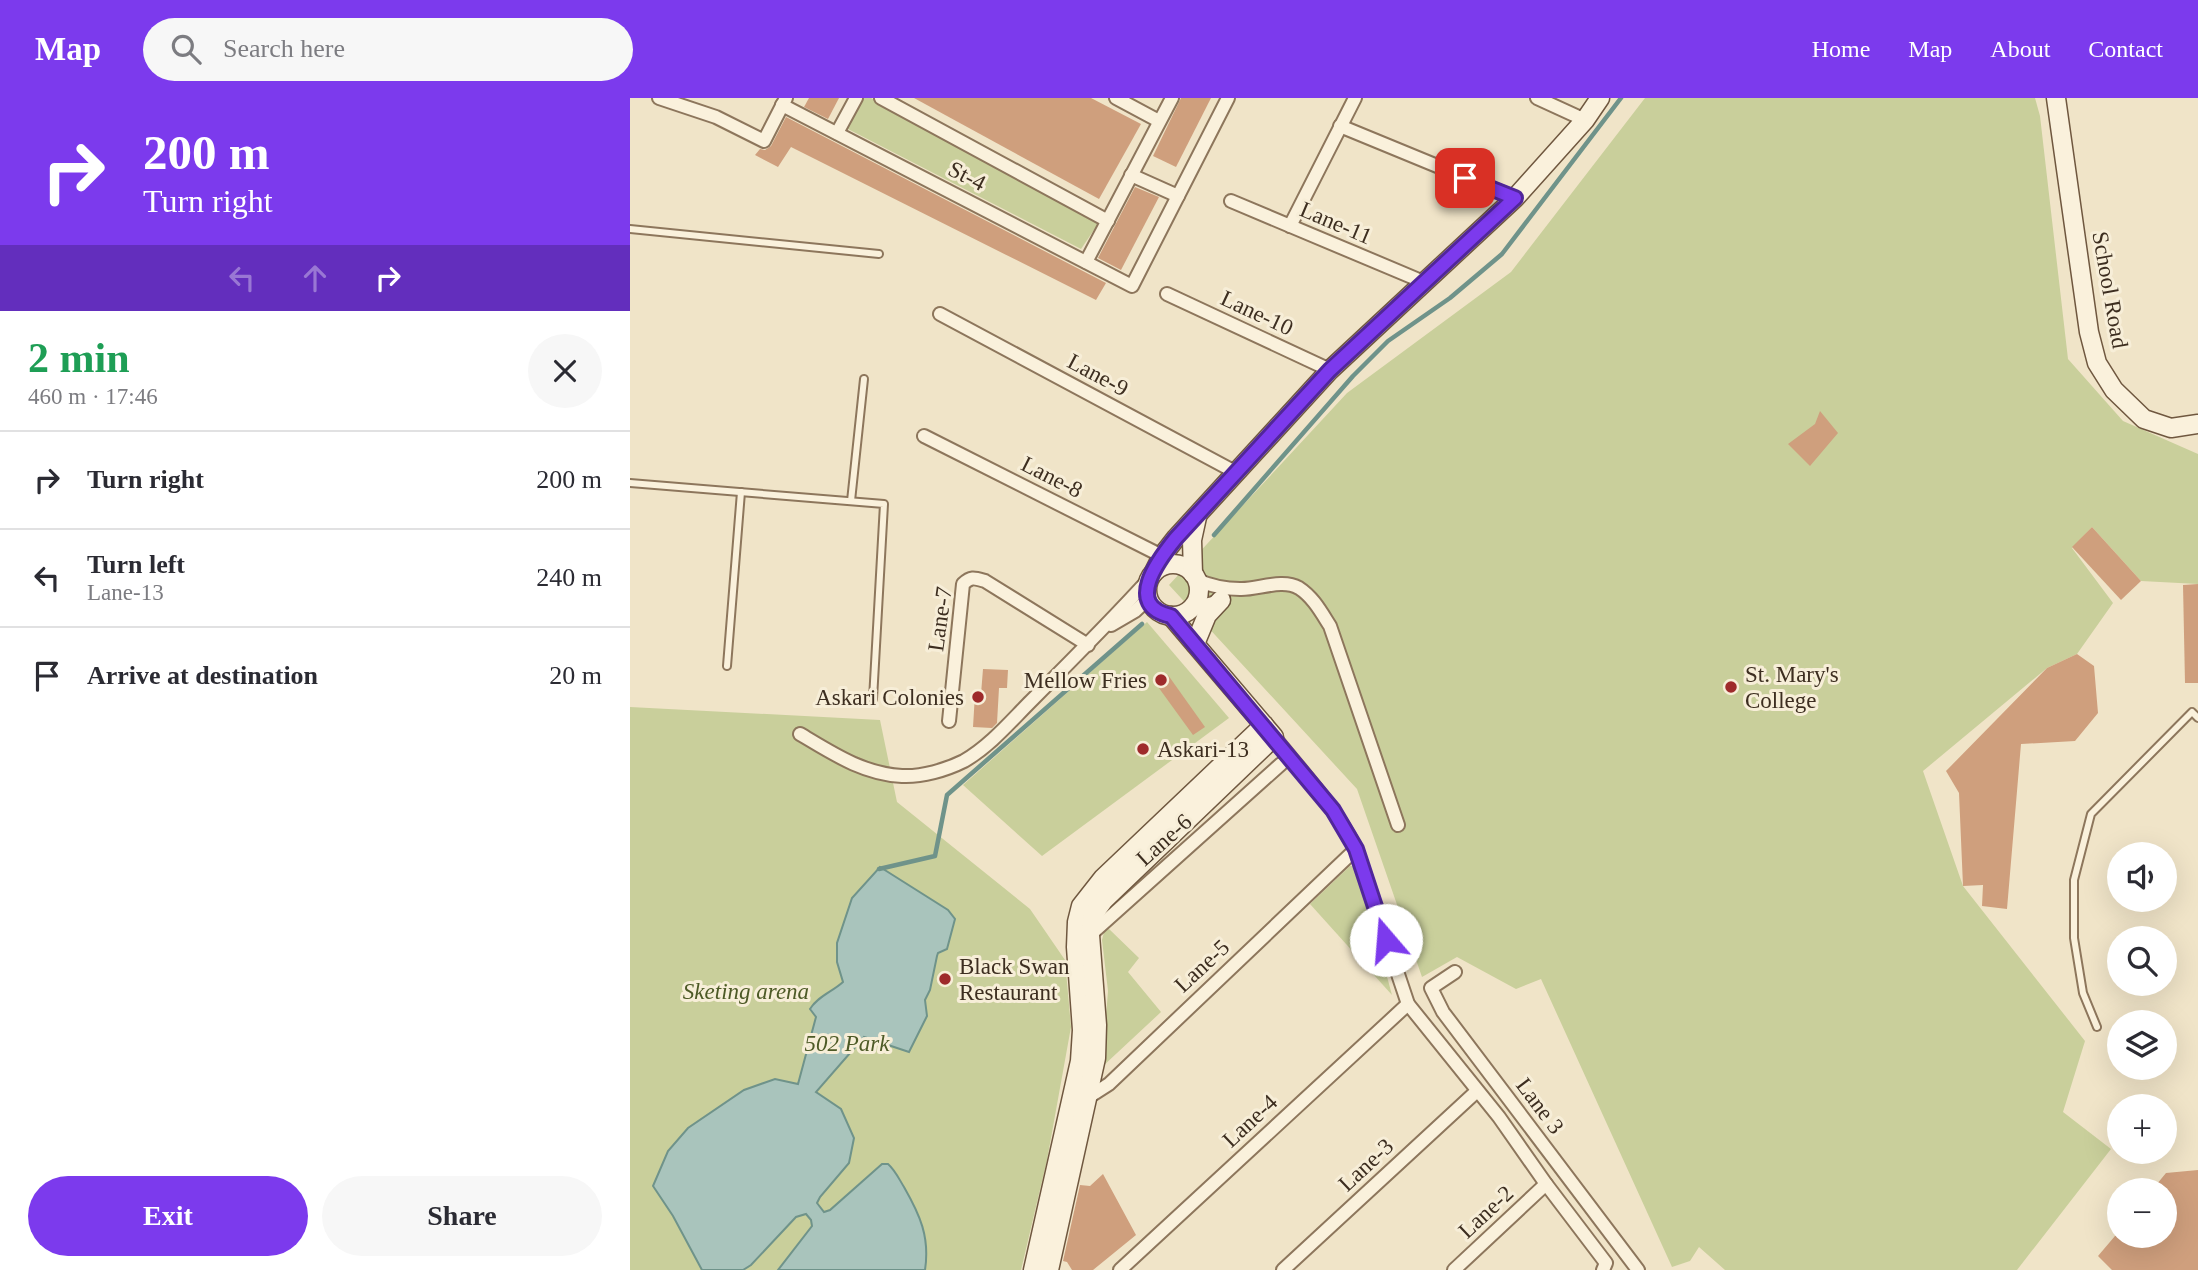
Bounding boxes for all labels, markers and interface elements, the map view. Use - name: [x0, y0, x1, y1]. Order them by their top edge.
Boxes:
- search box: [143, 18, 633, 81]
- icon: search: [167, 30, 205, 68]
- text: Map: [35, 31, 101, 67]
- text: Search here: [223, 34, 345, 63]
- text: Home: [1812, 36, 1870, 62]
- text: Map: [1908, 36, 1952, 62]
- text: About: [1990, 36, 2050, 62]
- text: Contact: [2088, 36, 2163, 62]
- text: 200 m: [143, 125, 270, 180]
- icon: right: [28, 126, 119, 217]
- pin: [1435, 148, 1495, 208]
- street label: St-4: [944, 156, 990, 196]
- icon: arrive: [1446, 159, 1484, 197]
- text: Turn right: [143, 183, 273, 219]
- street label: Lane-11: [1296, 197, 1376, 249]
- street label: School Road: [2087, 230, 2133, 351]
- icon: left: [223, 259, 261, 297]
- icon: ahead: [296, 259, 334, 297]
- icon: right: [369, 259, 407, 297]
- street label: Lane-10: [1217, 285, 1297, 341]
- button: close: [528, 334, 602, 408]
- text: 2 min: [28, 335, 130, 381]
- street label: Lane-9: [1063, 349, 1133, 401]
- text: 460 m · 17:46: [28, 384, 158, 409]
- street label: Lane-8: [1017, 451, 1087, 503]
- icon: right: [28, 461, 66, 499]
- text: Turn right: [87, 465, 204, 494]
- text: 200 m: [536, 465, 602, 494]
- text: Turn left: [87, 550, 185, 579]
- icon: left: [28, 559, 66, 597]
- text: 240 m: [536, 563, 602, 592]
- text: Lane-13: [87, 580, 164, 605]
- street label: Lane-7: [923, 585, 957, 653]
- icon: arrive: [28, 657, 66, 695]
- text: Arrive at destination: [87, 661, 318, 690]
- text: 20 m: [549, 661, 602, 690]
- place label: St. Mary's College: [1745, 662, 1839, 713]
- place label: Mellow Fries: [1024, 668, 1147, 693]
- marker: Mellow Fries: [1153, 672, 1169, 688]
- marker: St. Mary's College: [1723, 679, 1739, 695]
- place label: Askari Colonies: [815, 685, 964, 710]
- marker: Askari Colonies: [970, 689, 986, 705]
- place label: Askari-13: [1157, 737, 1249, 762]
- marker: Askari-13: [1135, 741, 1151, 757]
- street label: Lane-6: [1131, 809, 1197, 871]
- map controls: [2107, 842, 2177, 1248]
- button: sound: [2107, 842, 2177, 912]
- position arrow: [1349, 903, 1423, 977]
- button: search: [2107, 926, 2177, 996]
- street label: Lane-5: [1170, 935, 1234, 997]
- place label: Black Swan Restaurant: [959, 954, 1070, 1005]
- marker: Black Swan Restaurant: [937, 971, 953, 987]
- park label: Sketing arena: [683, 979, 809, 1004]
- button: layers: [2107, 1010, 2177, 1080]
- park label: 502 Park: [805, 1031, 890, 1056]
- street label: Lane 3: [1511, 1073, 1569, 1139]
- street label: Lane-4: [1218, 1089, 1283, 1152]
- button: +: [2107, 1094, 2177, 1164]
- street label: Lane-3: [1334, 1134, 1398, 1196]
- button: Exit: [28, 1176, 308, 1256]
- button: Share: [322, 1176, 602, 1256]
- button: −: [2107, 1178, 2177, 1248]
- street label: Lane-2: [1454, 1181, 1518, 1243]

